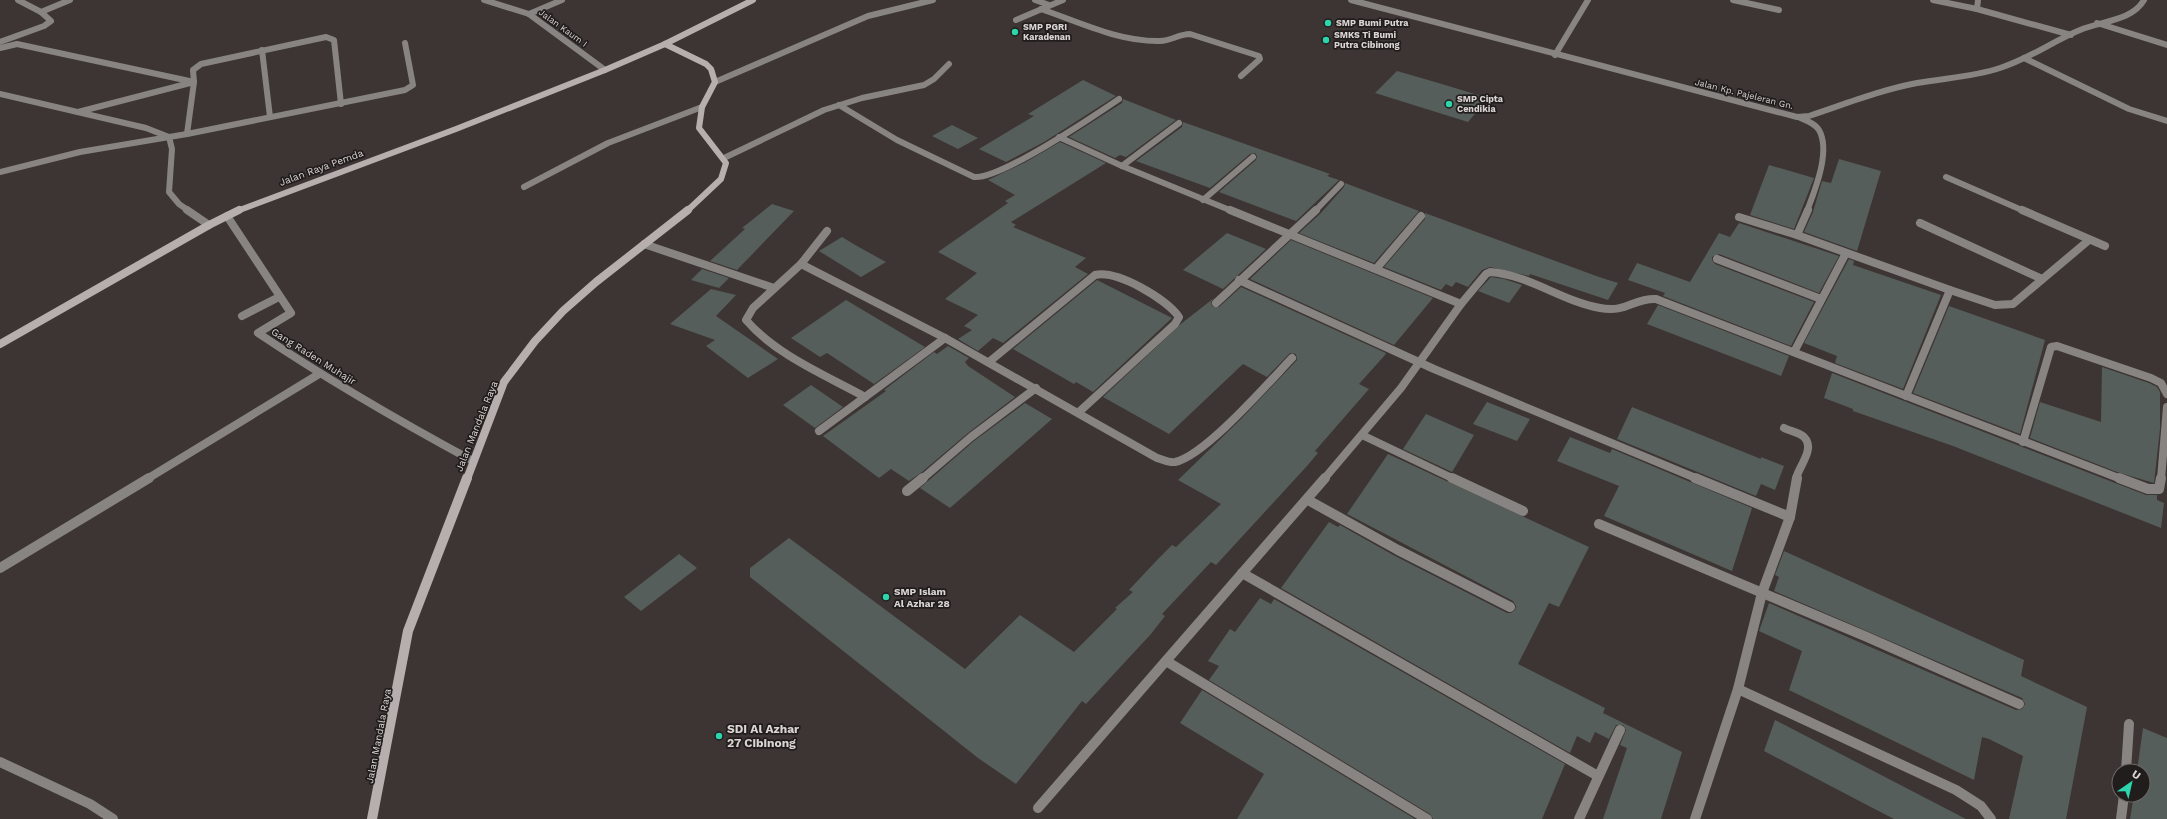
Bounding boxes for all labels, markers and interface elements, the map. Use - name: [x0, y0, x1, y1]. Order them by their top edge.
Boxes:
- street label: Jalan Kaum I: [537, 7, 589, 49]
- marker: SMP Bumi Putra: [1323, 18, 1333, 28]
- place label: SMP Bumi Putra: [1336, 18, 1409, 28]
- place label: SMP PGRI Karadenan: [1023, 22, 1071, 42]
- marker: SMP PGRI Karadenan: [1010, 27, 1020, 37]
- place label: SMKS Ti Bumi Putra Cibinong: [1334, 30, 1401, 50]
- marker: SMKS Ti Bumi Putra Cibinong: [1321, 35, 1331, 45]
- street label: Jalan Kp. Pajeleran Gn.: [1694, 77, 1794, 111]
- place label: SMP Cipta Cendikia: [1457, 94, 1504, 114]
- marker: SMP Cipta Cendikia: [1444, 99, 1454, 109]
- street label: Jalan Raya Pemda: [278, 147, 365, 188]
- street label: Gang Raden Muhajir: [269, 326, 358, 387]
- street label: Jalan Mandala Raya: [453, 379, 500, 473]
- place label: SMP Islam Al Azhar 28: [894, 586, 950, 609]
- marker: SMP Islam Al Azhar 28: [881, 592, 891, 602]
- street label: Jalan Mandala Raya: [364, 687, 393, 784]
- place label: SDI Al Azhar 27 Cibinong: [727, 722, 800, 750]
- marker: SDI Al Azhar 27 Cibinong: [714, 731, 724, 741]
- north arrow: [2111, 763, 2151, 803]
- text: U: [2129, 768, 2143, 783]

